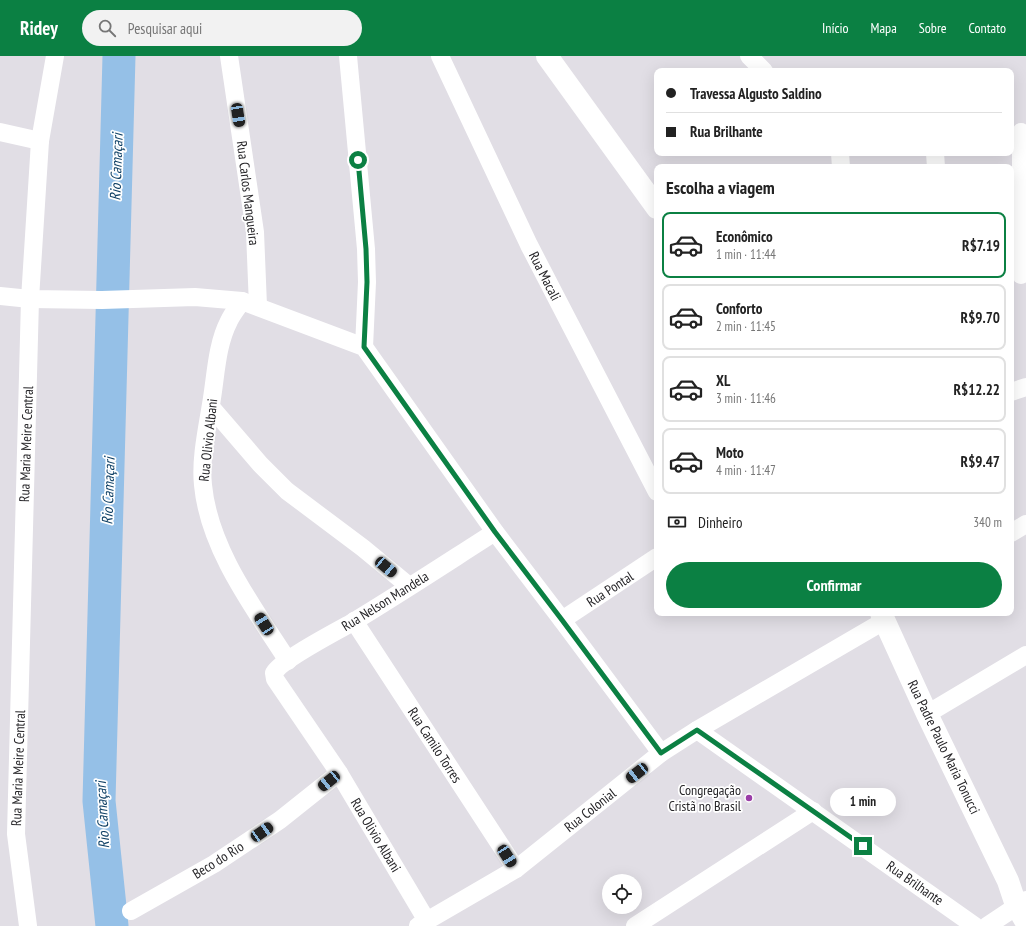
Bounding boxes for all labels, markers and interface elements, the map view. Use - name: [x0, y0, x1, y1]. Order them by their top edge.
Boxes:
- search box: [82, 10, 362, 46]
- text: Ridey: [20, 16, 58, 40]
- icon: search: [96, 17, 118, 39]
- text: Pesquisar aqui: [128, 19, 202, 38]
- text: Início: [822, 19, 849, 37]
- text: Mapa: [871, 19, 897, 37]
- text: Sobre: [919, 19, 947, 37]
- text: Contato: [969, 19, 1006, 37]
- text: Travessa Algusto Saldino: [690, 84, 822, 103]
- car: [230, 102, 246, 128]
- text: Rua Brilhante: [690, 122, 763, 141]
- water label: Rio Camaçari: [105, 131, 127, 201]
- street label: Rua Carlos Mangueira: [233, 140, 263, 246]
- route start: [349, 151, 367, 169]
- text: Escolha a viagem: [666, 176, 775, 199]
- icon: car: [668, 227, 704, 263]
- text: Econômico: [716, 227, 773, 246]
- text: R$7.19: [962, 236, 1000, 255]
- text: 1 min · 11:44: [716, 246, 776, 263]
- street label: Rua Macali: [525, 248, 565, 304]
- icon: car: [668, 299, 704, 335]
- text: Conforto: [716, 299, 762, 318]
- text: R$9.70: [961, 308, 1000, 327]
- text: 2 min · 11:45: [716, 318, 776, 335]
- icon: car: [668, 371, 704, 407]
- text: XL: [716, 371, 730, 390]
- text: R$12.22: [953, 380, 1000, 399]
- street label: Rua Maria Meire Central: [15, 385, 37, 502]
- text: 3 min · 11:46: [716, 390, 776, 407]
- street label: Rua Olivio Albani: [195, 398, 221, 482]
- icon: car: [668, 443, 704, 479]
- text: Moto: [716, 443, 744, 462]
- text: R$9.47: [961, 452, 1000, 471]
- water label: Rio Camaçari: [97, 455, 119, 525]
- text: 4 min · 11:47: [716, 462, 776, 479]
- icon: cash: [666, 511, 688, 533]
- text: Dinheiro: [698, 513, 742, 532]
- text: 340 m: [973, 514, 1002, 531]
- car: [373, 555, 399, 579]
- button: Confirmar: [666, 562, 1002, 608]
- street label: Rua Nelson Mandela: [338, 567, 432, 635]
- street label: Rua Pontal: [583, 567, 637, 611]
- car: [252, 611, 276, 637]
- street label: Rua Padre Paulo Maria Tonucci: [904, 677, 984, 817]
- street label: Rua Camilo Torres: [404, 704, 466, 786]
- street label: Rua Maria Meire Central: [7, 709, 29, 826]
- car: [624, 761, 650, 785]
- car: [316, 769, 342, 793]
- water label: Rio Camaçari: [91, 779, 113, 849]
- place label: Congregação Cristã no Brasil: [669, 781, 742, 815]
- street label: Rua Colonial: [561, 784, 620, 836]
- callout: 1 min: [830, 788, 896, 816]
- marker: Congregação Cristã no Brasil: [744, 793, 754, 803]
- text: 1 min: [850, 793, 876, 810]
- street label: Rua Olivio Albani: [347, 795, 405, 875]
- car: [249, 820, 275, 844]
- street label: Beco do Rio: [189, 837, 247, 883]
- route end: [854, 837, 872, 855]
- car: [495, 843, 519, 869]
- street label: Rua Brilhante: [883, 857, 947, 909]
- map controls: [602, 874, 642, 914]
- button: locate: [602, 874, 642, 914]

